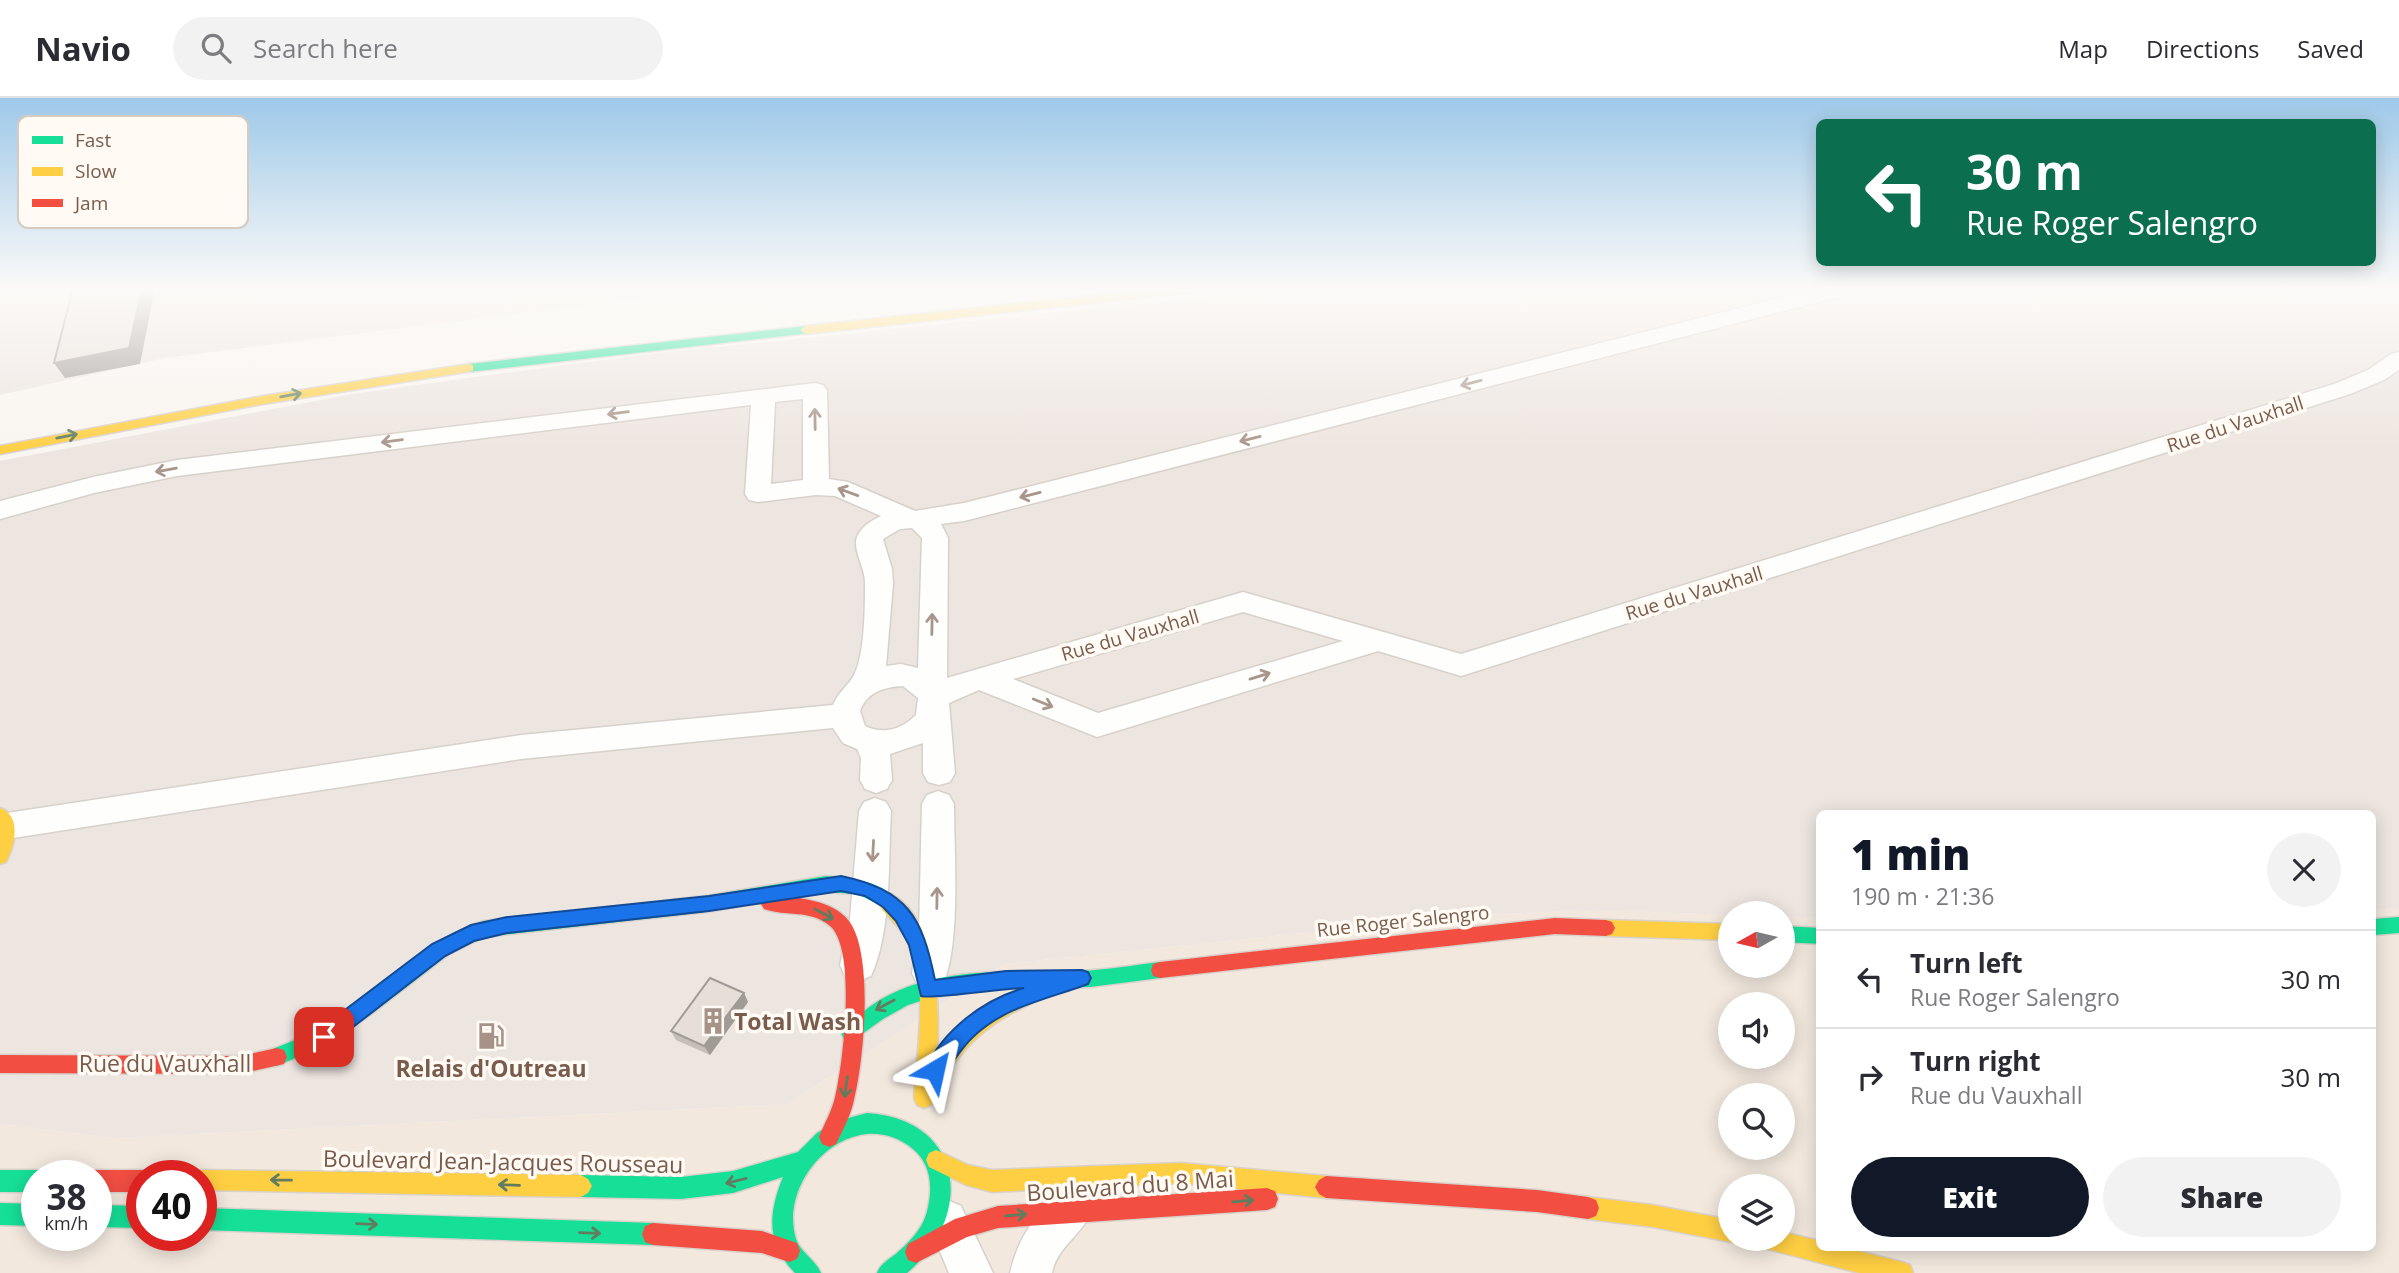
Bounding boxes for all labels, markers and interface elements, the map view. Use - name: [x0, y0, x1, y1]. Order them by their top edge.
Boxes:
- search box: [173, 17, 663, 80]
- text: Navio: [35, 26, 131, 71]
- icon: search: [197, 29, 235, 67]
- text: Search here: [253, 30, 398, 66]
- text: Map: [2058, 32, 2108, 65]
- text: Directions: [2146, 32, 2259, 65]
- text: Saved: [2297, 32, 2364, 65]
- legend: [18, 116, 248, 228]
- text: Fast: [75, 127, 111, 153]
- text: 30 m: [1966, 138, 2083, 204]
- icon: left: [1851, 147, 1942, 238]
- text: Slow: [75, 158, 117, 184]
- text: Jam: [73, 190, 108, 216]
- text: Rue Roger Salengro: [1966, 201, 2258, 244]
- one-way arrow: [1460, 377, 1483, 390]
- one-way arrow: [279, 388, 302, 401]
- street label: Rue du Vauxhall: [2163, 390, 2307, 458]
- one-way arrow: [607, 407, 630, 420]
- one-way arrow: [808, 407, 822, 430]
- one-way arrow: [55, 429, 78, 443]
- one-way arrow: [1239, 433, 1262, 446]
- one-way arrow: [381, 435, 404, 448]
- one-way arrow: [156, 464, 178, 477]
- one-way arrow: [838, 485, 860, 497]
- one-way arrow: [1019, 489, 1042, 502]
- street label: Rue du Vauxhall: [1622, 560, 1766, 626]
- street label: Rue du Vauxhall: [1058, 603, 1202, 667]
- one-way arrow: [926, 613, 939, 636]
- one-way arrow: [1248, 669, 1270, 682]
- one-way arrow: [1032, 698, 1054, 711]
- text: 1 min: [1851, 825, 1970, 882]
- button: close: [2267, 833, 2341, 907]
- one-way arrow: [866, 839, 879, 861]
- text: 190 m · 21:36: [1851, 880, 1994, 912]
- one-way arrow: [930, 887, 943, 910]
- street label: Rue Roger Salengro: [1315, 899, 1491, 943]
- north arrow: [1718, 901, 1796, 978]
- map controls: [1718, 901, 1795, 1251]
- one-way arrow: [813, 908, 834, 921]
- text: Turn left: [1910, 945, 2022, 981]
- icon: left: [1851, 960, 1889, 998]
- text: 30 m: [2280, 961, 2341, 997]
- text: Rue Roger Salengro: [1910, 981, 2120, 1013]
- button: sound: [1718, 992, 1795, 1069]
- one-way arrow: [876, 999, 896, 1013]
- place label: Total Wash: [734, 1005, 861, 1037]
- building icon: Total Wash: [698, 1006, 728, 1036]
- pin: [294, 1007, 354, 1067]
- icon: arrive: [305, 1018, 343, 1056]
- fuel station icon: Relais d'Outreau: [476, 1021, 506, 1051]
- position arrow: [898, 1033, 972, 1107]
- text: Turn right: [1910, 1043, 2041, 1079]
- street label: Rue du Vauxhall: [79, 1047, 251, 1079]
- place label: Relais d'Outreau: [395, 1052, 587, 1084]
- icon: right: [1851, 1058, 1889, 1096]
- text: 30 m: [2280, 1059, 2341, 1095]
- one-way arrow: [839, 1075, 852, 1098]
- text: Rue du Vauxhall: [1910, 1079, 2082, 1111]
- button: search: [1718, 1083, 1795, 1160]
- street label: Boulevard Jean-Jacques Rousseau: [323, 1142, 683, 1180]
- button: Exit: [1851, 1157, 2089, 1237]
- button: Share: [2103, 1157, 2341, 1237]
- speed limit sign: 40: [126, 1160, 217, 1251]
- street label: Boulevard du 8 Mai: [1025, 1162, 1235, 1208]
- text: 38: [46, 1173, 87, 1220]
- one-way arrow: [270, 1174, 293, 1187]
- button: layers: [1718, 1174, 1795, 1251]
- one-way arrow: [725, 1175, 748, 1188]
- one-way arrow: [498, 1178, 521, 1192]
- one-way arrow: [1231, 1194, 1254, 1207]
- one-way arrow: [1004, 1208, 1027, 1221]
- text: km/h: [45, 1211, 88, 1235]
- one-way arrow: [356, 1218, 379, 1231]
- one-way arrow: [578, 1226, 601, 1239]

